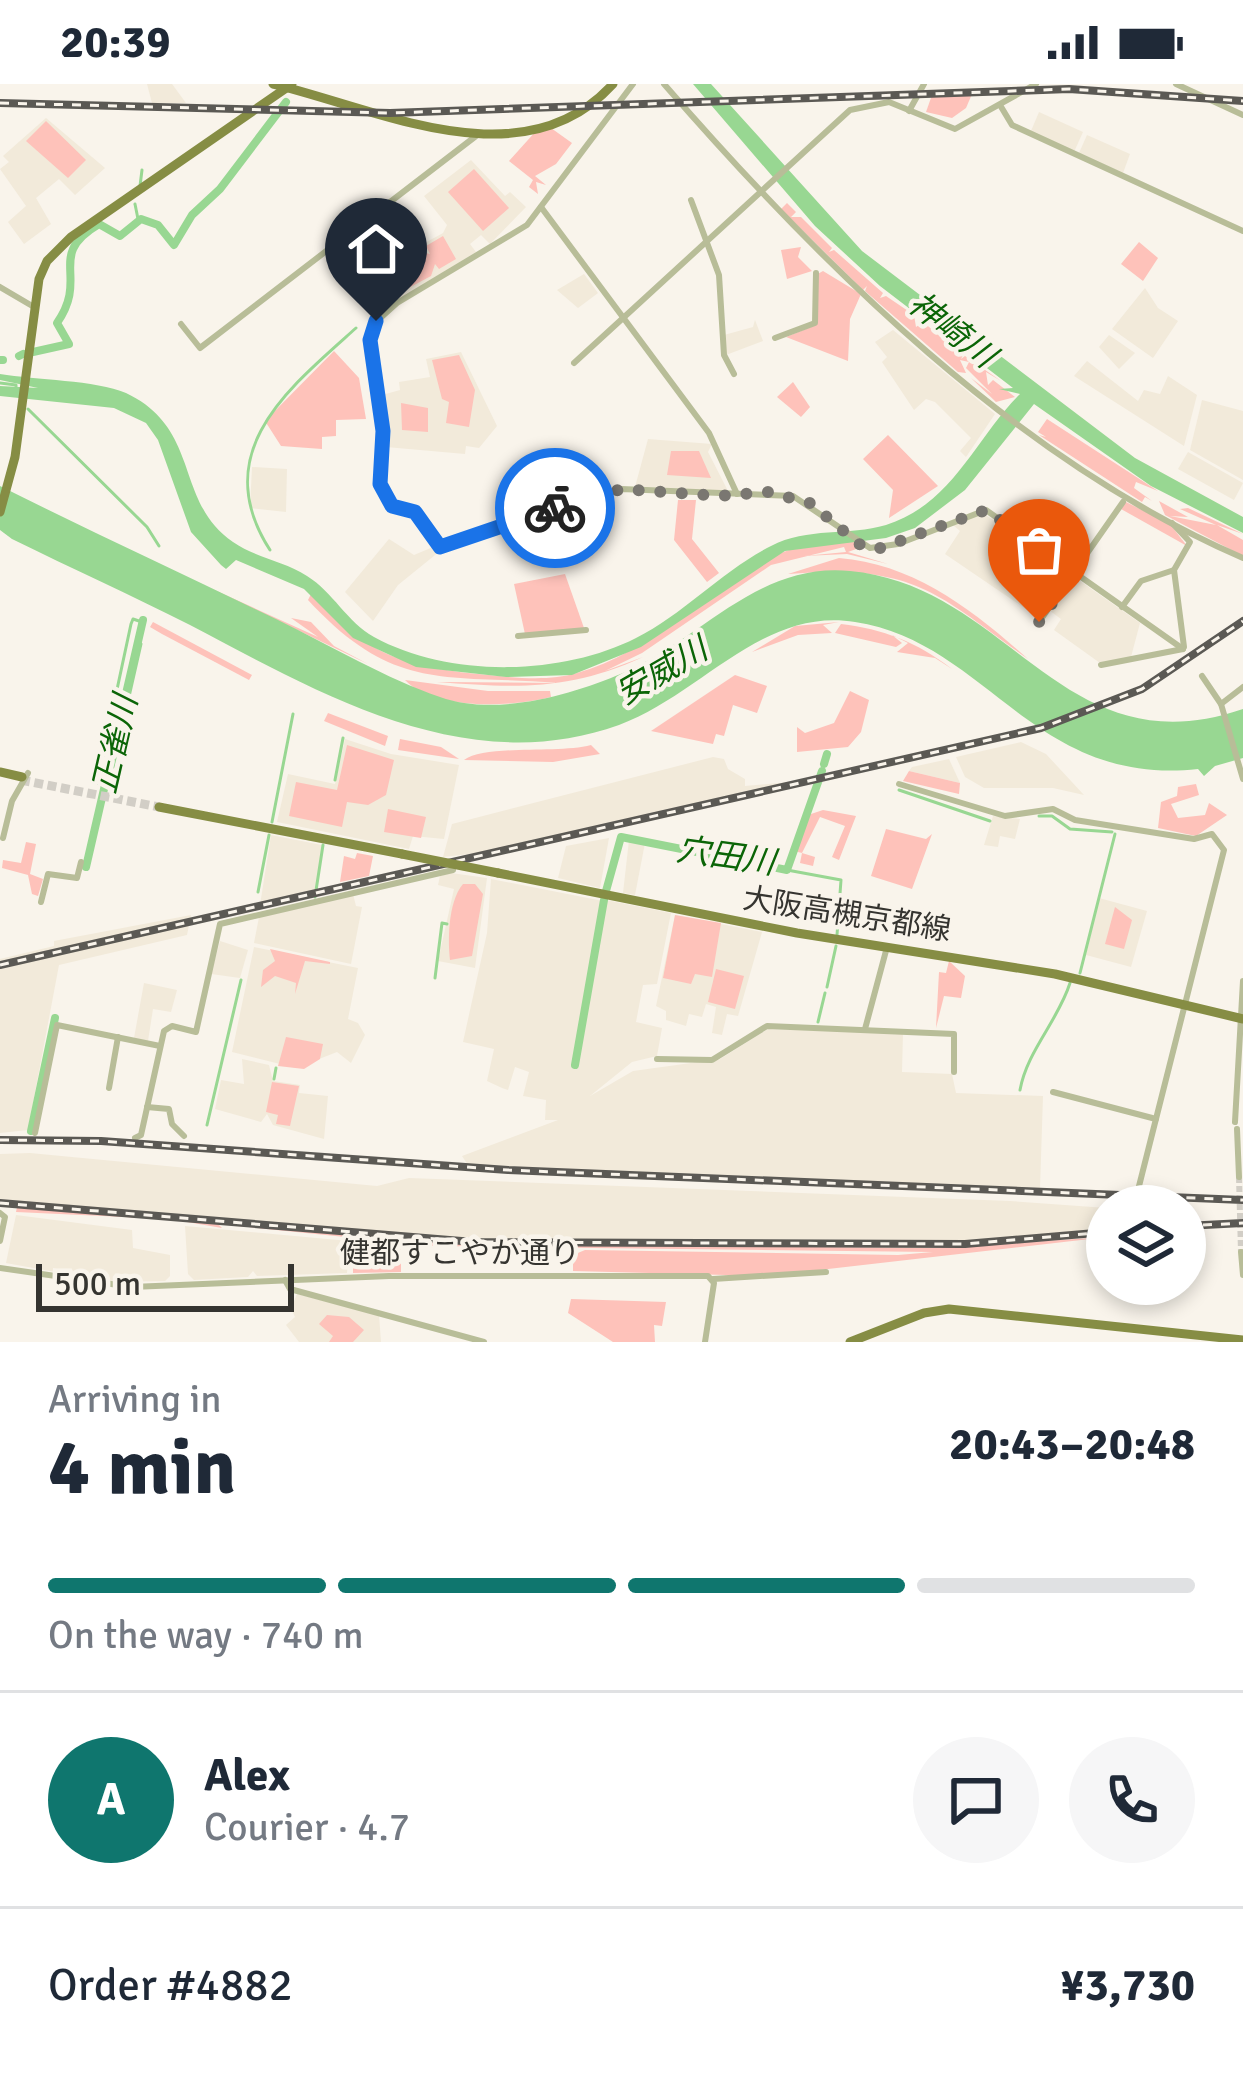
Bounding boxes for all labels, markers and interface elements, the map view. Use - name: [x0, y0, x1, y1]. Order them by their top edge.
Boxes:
- text: 20:39: [60, 15, 170, 70]
- pin: [325, 198, 427, 321]
- icon: home: [343, 216, 409, 282]
- water label: 神崎川: [900, 284, 1006, 379]
- courier: [495, 448, 615, 568]
- icon: bike: [522, 475, 588, 541]
- pin: [988, 499, 1090, 622]
- icon: bag: [1006, 517, 1072, 583]
- water label: 安威川: [609, 627, 717, 714]
- water label: 正雀川: [84, 689, 147, 797]
- water label: 穴田川: [674, 829, 781, 884]
- street label: 大阪高槻京都線: [740, 880, 954, 949]
- map controls: [1086, 1185, 1206, 1305]
- button: layers: [1086, 1185, 1206, 1305]
- street label: 健都すこやか通り: [340, 1235, 580, 1272]
- scale bar: [36, 1258, 294, 1311]
- text: 500 m: [54, 1264, 141, 1305]
- text: Arriving in: [48, 1375, 222, 1423]
- text: 20:43–20:48: [949, 1417, 1195, 1472]
- text: 4 min: [48, 1420, 236, 1516]
- text: On the way · 740 m: [48, 1611, 364, 1659]
- button: chat: [913, 1737, 1039, 1863]
- button: phone: [1069, 1737, 1195, 1863]
- text: Alex: [204, 1748, 290, 1803]
- text: A: [97, 1772, 125, 1827]
- text: Courier · 4.7: [204, 1803, 410, 1851]
- text: Order #4882: [48, 1958, 293, 2013]
- text: ¥3,730: [1060, 1958, 1195, 2013]

